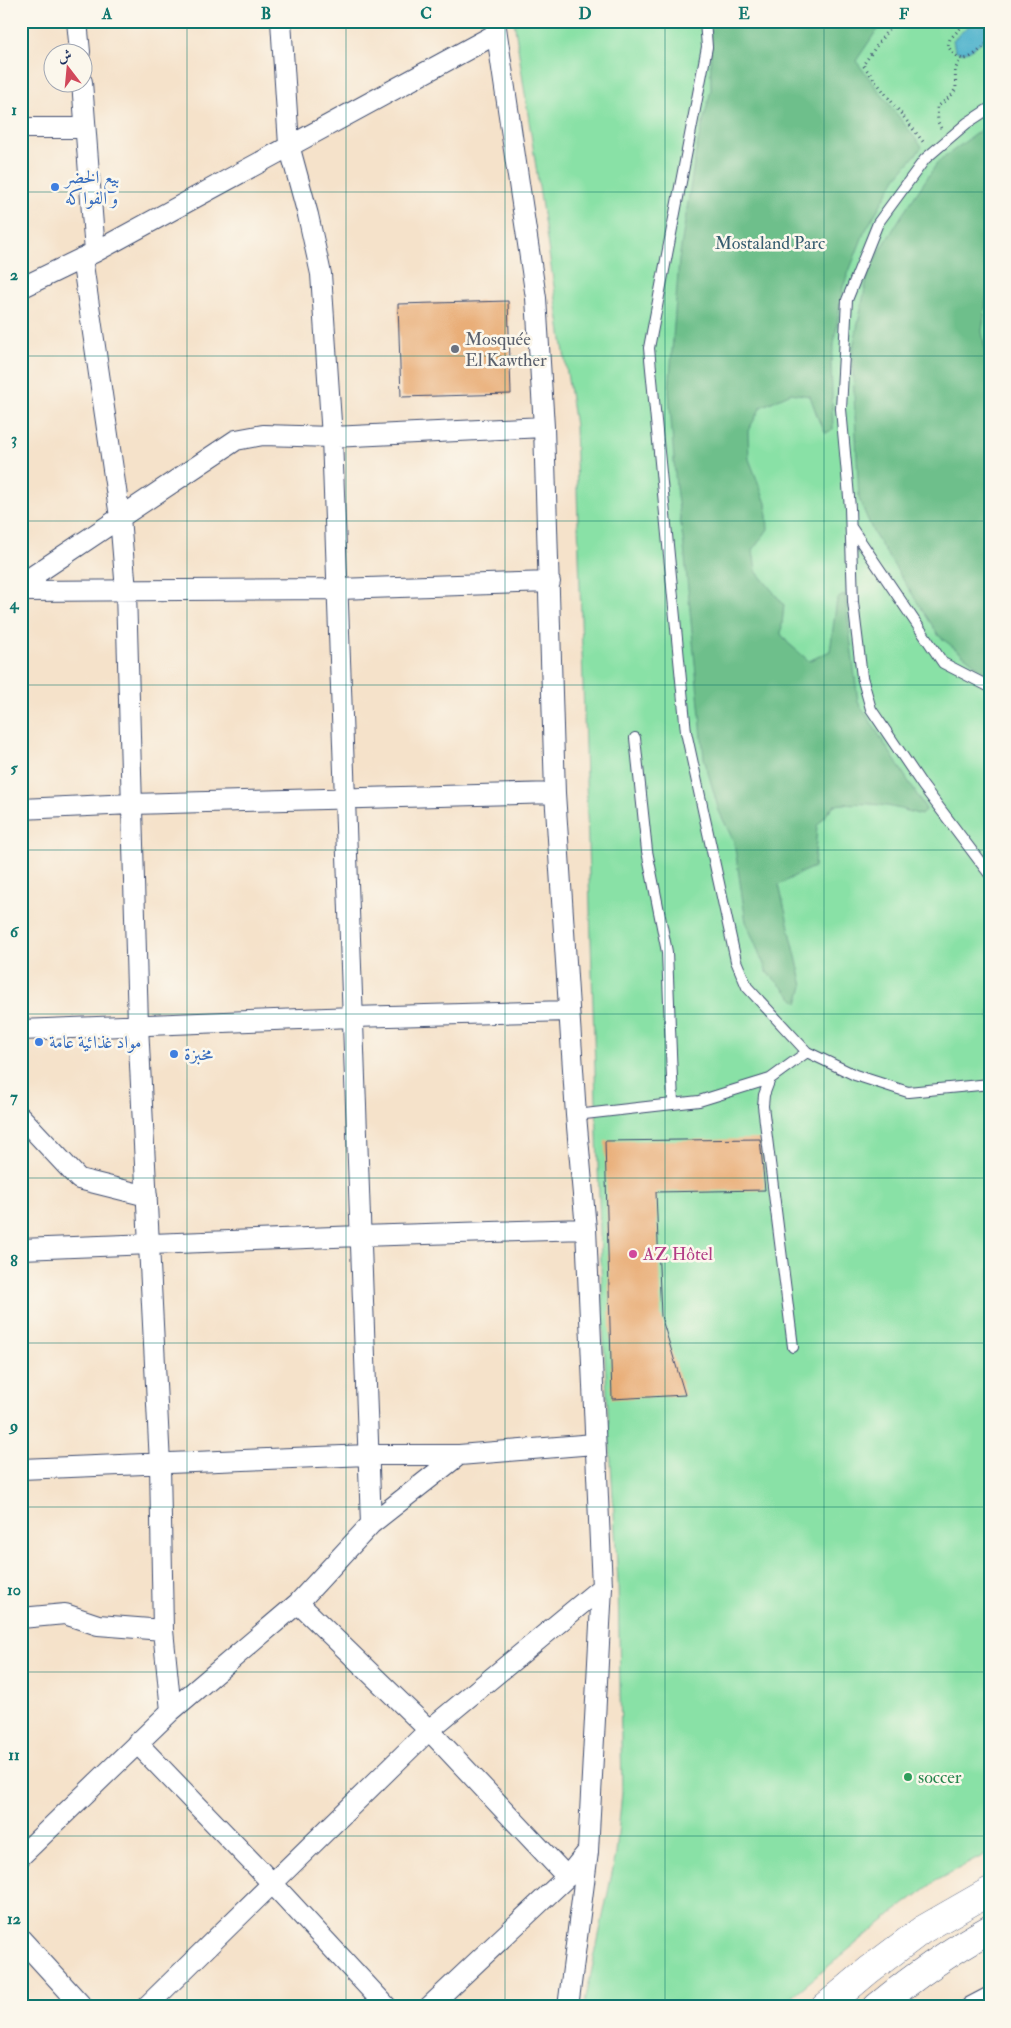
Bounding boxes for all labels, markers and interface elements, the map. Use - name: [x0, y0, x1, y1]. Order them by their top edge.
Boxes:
- text: A: [101, 4, 113, 24]
- text: B: [261, 4, 271, 24]
- text: C: [420, 4, 432, 24]
- text: D: [578, 4, 592, 24]
- text: E: [738, 4, 750, 24]
- text: F: [899, 4, 909, 24]
- north arrow: [42, 42, 92, 92]
- text: ش: [56, 46, 74, 66]
- text: 1: [11, 100, 17, 120]
- place label: بيع الخضر و الفواكه: [63, 166, 120, 210]
- marker: بيع الخضر و الفواكه: [49, 181, 61, 193]
- park label: Mostaland Parc: [715, 232, 825, 255]
- text: 2: [10, 265, 18, 285]
- place label: Mosquée El Kawther: [465, 328, 547, 372]
- marker: Mosquée El Kawther: [449, 343, 461, 355]
- text: 3: [11, 429, 17, 449]
- text: 4: [9, 594, 20, 614]
- text: 5: [10, 758, 18, 778]
- text: 6: [10, 922, 20, 942]
- place label: مواد غذائية عامة: [49, 1031, 141, 1054]
- marker: مواد غذائية عامة: [33, 1036, 45, 1048]
- place label: مخبزة: [184, 1043, 213, 1066]
- marker: مخبزة: [168, 1048, 180, 1060]
- text: 7: [10, 1087, 18, 1107]
- place label: AZ Hôtel: [642, 1243, 713, 1266]
- marker: AZ Hôtel: [627, 1248, 639, 1260]
- text: 8: [10, 1251, 18, 1271]
- text: 9: [8, 1416, 18, 1436]
- text: 10: [7, 1580, 21, 1600]
- text: 11: [8, 1745, 20, 1765]
- place label: soccer: [918, 1766, 962, 1789]
- marker: soccer: [902, 1771, 914, 1783]
- text: 12: [7, 1909, 21, 1929]

